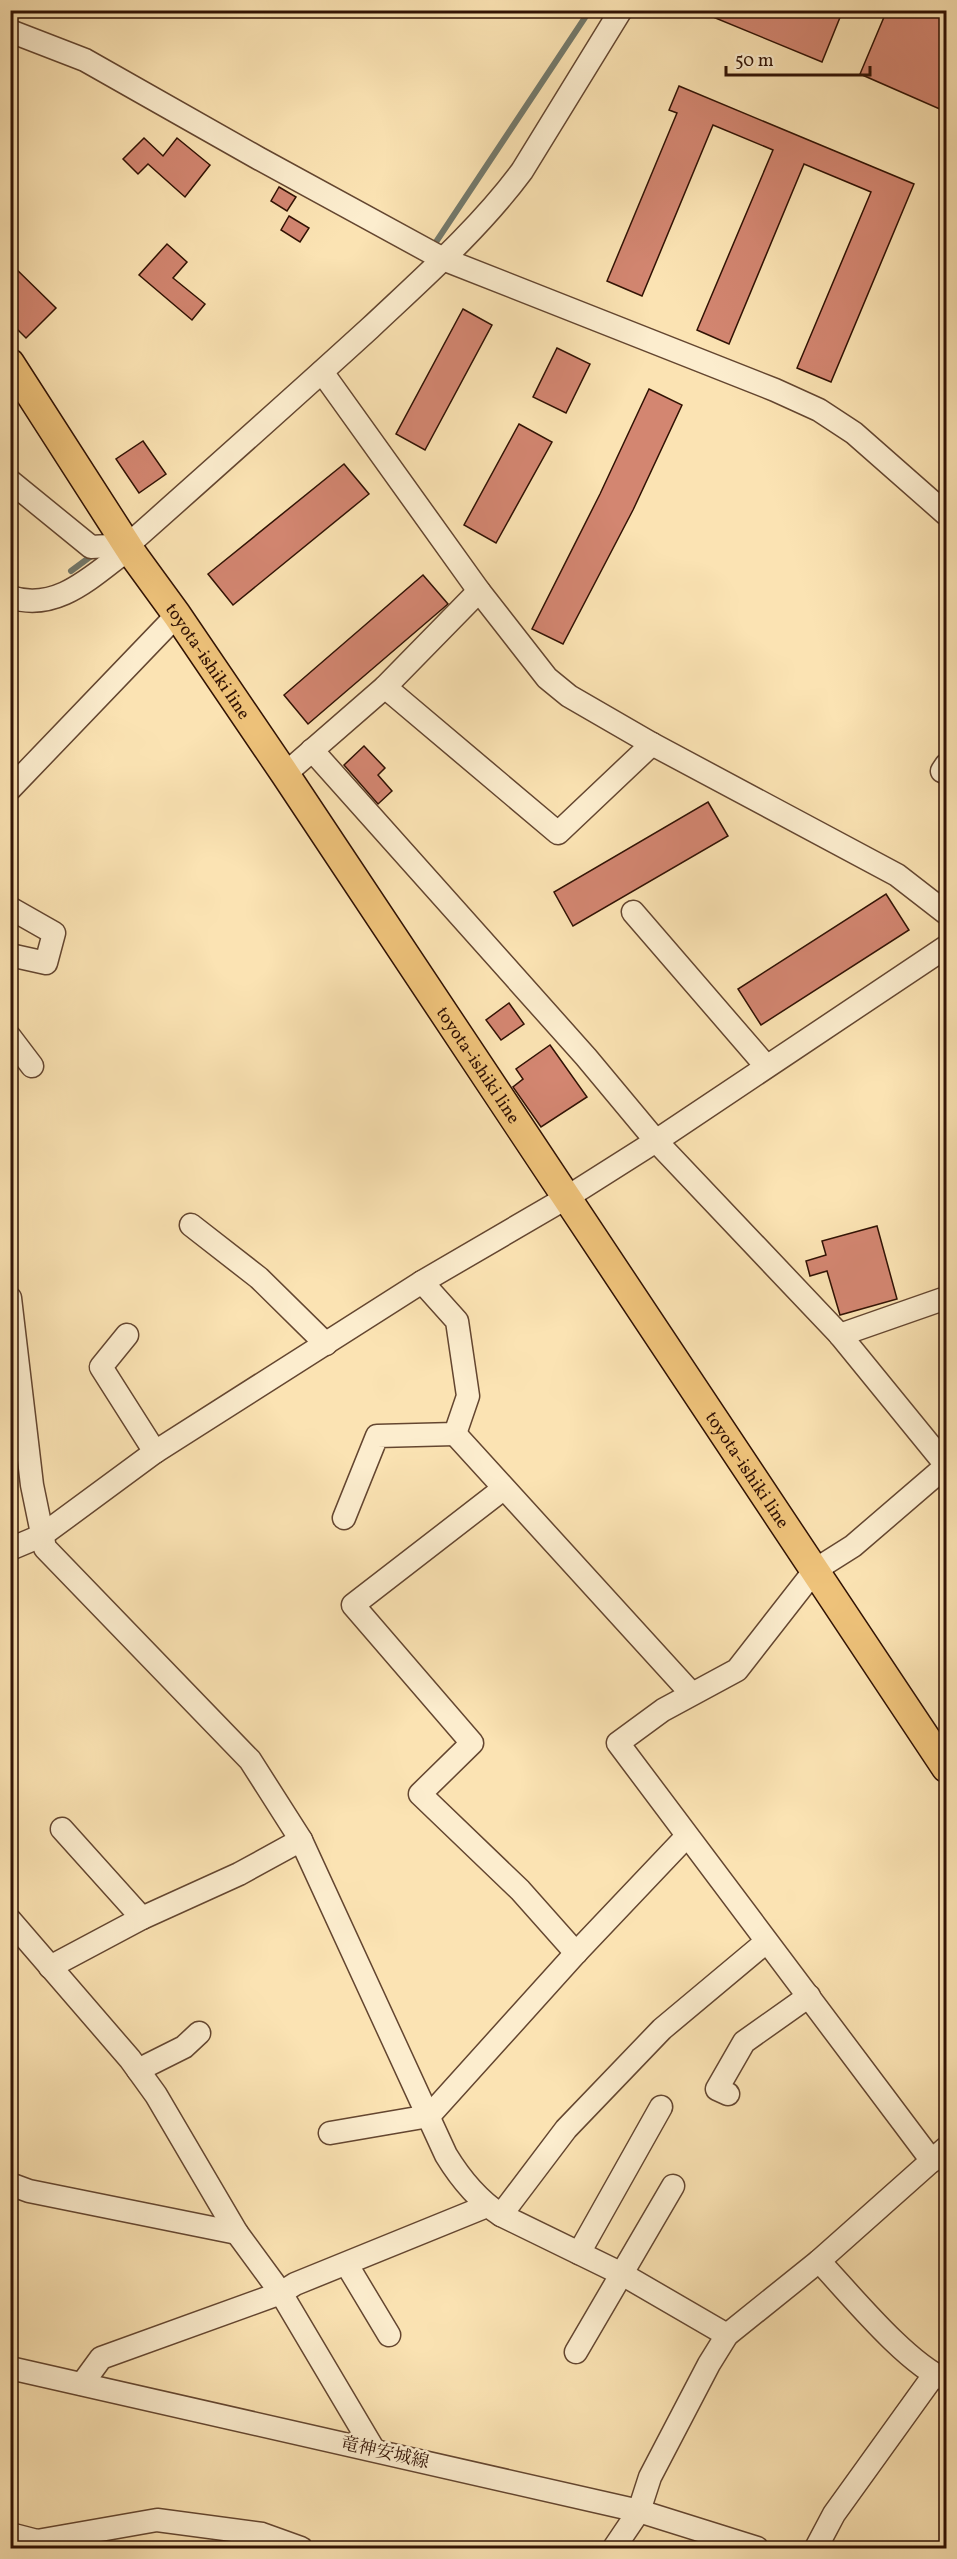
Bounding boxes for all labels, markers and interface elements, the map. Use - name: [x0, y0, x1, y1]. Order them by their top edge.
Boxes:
- scale bar: [726, 39, 870, 77]
- text: 50 m: [735, 49, 774, 74]
- street label: toyota-ishiki line: [158, 599, 255, 725]
- street label: toyota-ishiki line: [429, 1002, 525, 1129]
- street label: toyota-ishiki line: [698, 1407, 794, 1534]
- street label: 竜神安城線: [338, 2431, 431, 2476]

